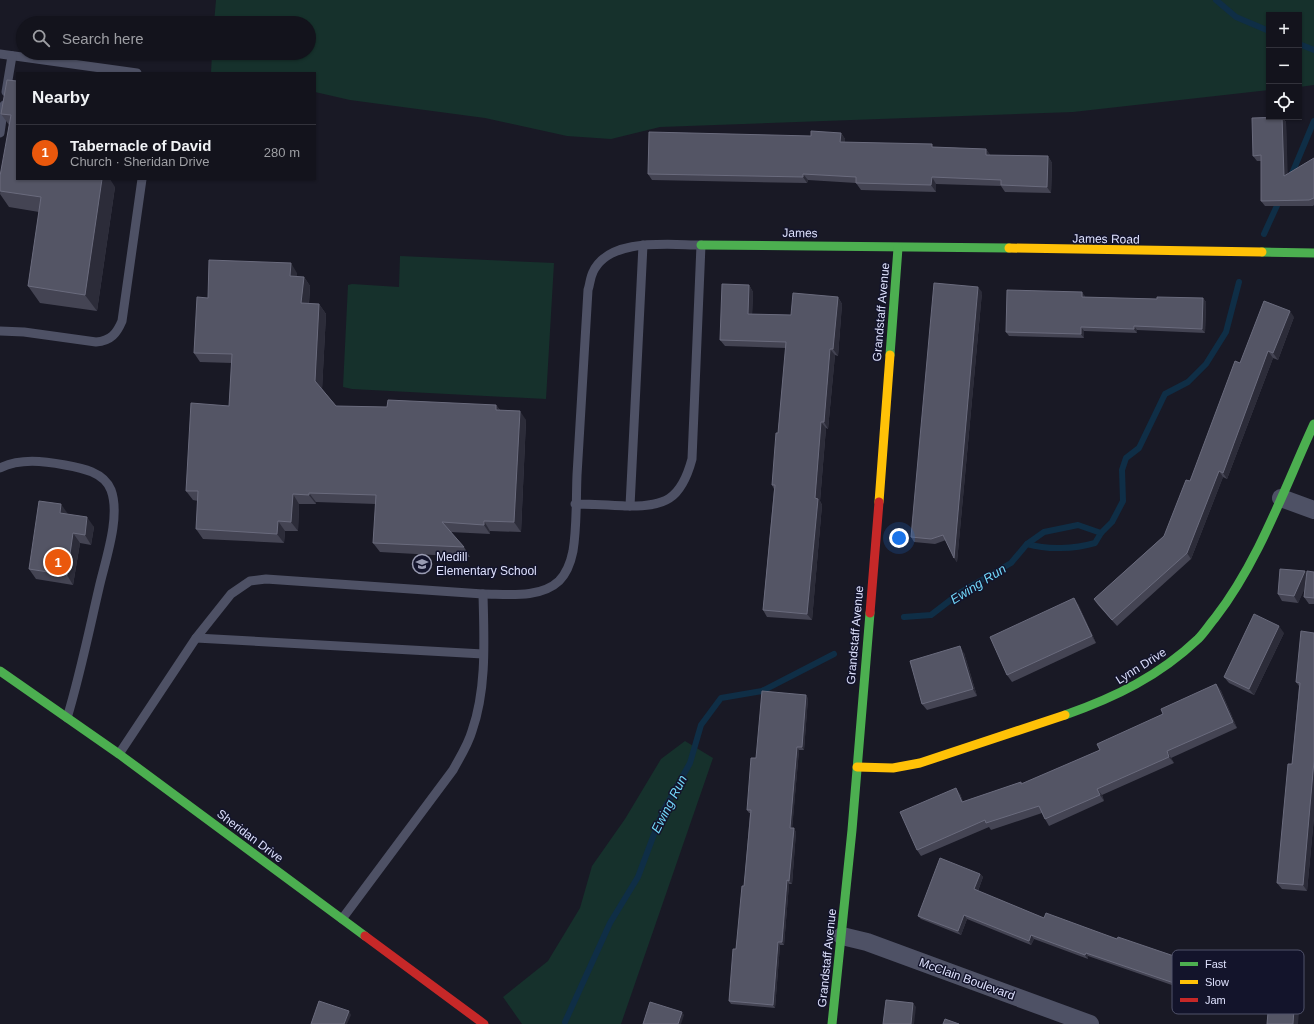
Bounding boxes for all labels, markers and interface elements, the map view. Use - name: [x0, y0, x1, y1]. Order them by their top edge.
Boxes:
- map controls: [1266, 12, 1302, 120]
- button: +: [1266, 12, 1302, 48]
- search box: [16, 16, 316, 60]
- icon: search: [30, 27, 52, 49]
- text: Search here: [62, 30, 144, 47]
- button: −: [1266, 48, 1302, 84]
- button: locate: [1266, 84, 1302, 120]
- text: Nearby: [32, 88, 90, 107]
- text: Tabernacle of David: [70, 137, 211, 154]
- text: 1: [41, 145, 49, 160]
- text: 280 m: [264, 145, 300, 160]
- text: Church · Sheridan Drive: [70, 154, 209, 169]
- street label: James: [782, 226, 818, 240]
- street label: James Road: [1072, 231, 1140, 247]
- street label: Grandstaff Avenue: [870, 262, 892, 362]
- your location: [889, 528, 909, 548]
- pin: 1: [45, 547, 71, 577]
- place label: Medill Elementary School: [436, 550, 537, 578]
- school or university icon: Medill Elementary School: [411, 553, 433, 575]
- water label: Ewing Run: [947, 561, 1009, 607]
- street label: Grandstaff Avenue: [844, 585, 866, 685]
- street label: Lynn Drive: [1113, 645, 1169, 687]
- water label: Ewing Run: [648, 773, 690, 835]
- street label: Sheridan Drive: [214, 807, 286, 866]
- street label: Grandstaff Avenue: [815, 908, 839, 1008]
- legend: [1172, 950, 1304, 1014]
- street label: McClain Boulevard: [917, 955, 1017, 1003]
- text: Fast: [1205, 958, 1226, 970]
- text: Slow: [1205, 976, 1229, 988]
- text: Jam: [1205, 994, 1226, 1006]

